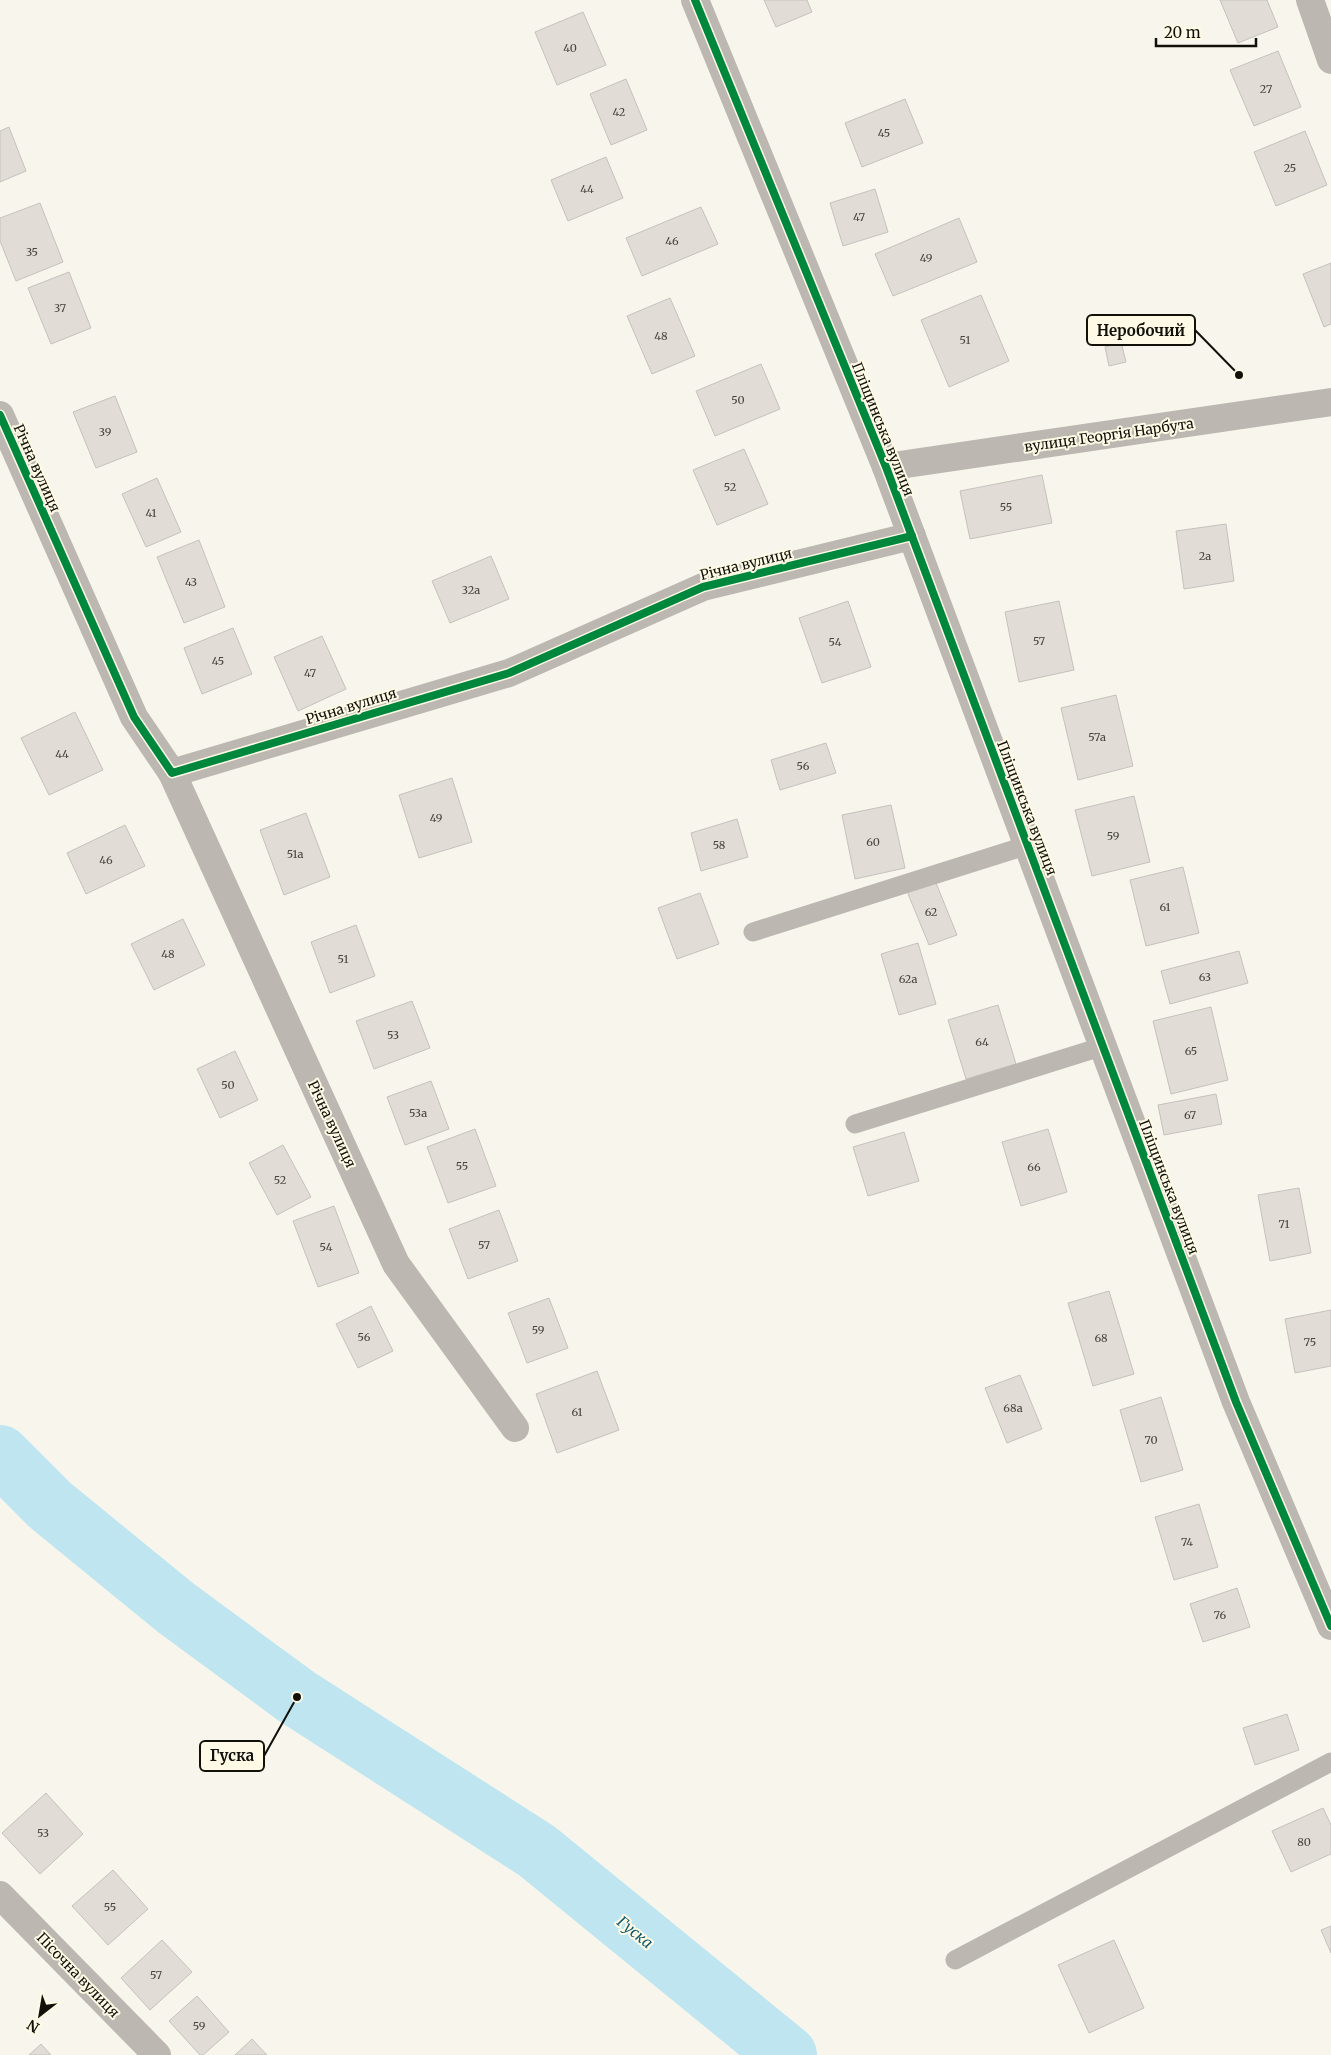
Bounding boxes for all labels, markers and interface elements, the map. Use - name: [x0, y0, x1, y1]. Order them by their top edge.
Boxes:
- scale bar: [1156, 15, 1256, 47]
- text: 20 m: [1164, 23, 1201, 42]
- house number: 40: [563, 41, 577, 55]
- house number: 27: [1260, 82, 1272, 96]
- house number: 42: [613, 105, 625, 119]
- house number: 45: [878, 126, 890, 140]
- house number: 25: [1284, 161, 1296, 175]
- house number: 44: [580, 182, 594, 196]
- house number: 47: [853, 210, 865, 224]
- house number: 46: [665, 234, 679, 248]
- house number: 35: [26, 245, 38, 259]
- house number: 49: [920, 251, 933, 265]
- house number: 37: [54, 301, 66, 315]
- callout: Неробочий: [1087, 315, 1195, 345]
- text: Неробочий: [1097, 321, 1186, 340]
- house number: 48: [654, 329, 668, 343]
- house number: 51: [960, 333, 970, 347]
- street label: Пліщинська вулиця: [848, 359, 918, 499]
- house number: 50: [731, 393, 745, 407]
- street label: вулиця Георгія Нарбута: [1023, 414, 1195, 456]
- street label: Річна вулиця: [10, 421, 64, 515]
- house number: 39: [99, 425, 112, 439]
- house number: 52: [724, 480, 736, 494]
- house number: 55: [1000, 500, 1012, 514]
- house number: 41: [146, 506, 156, 520]
- street label: Річна вулиця: [698, 544, 794, 584]
- house number: 2а: [1199, 549, 1211, 563]
- house number: 43: [185, 575, 197, 589]
- house number: 32а: [462, 583, 480, 597]
- house number: 57: [1033, 634, 1045, 648]
- house number: 54: [829, 635, 842, 649]
- house number: 45: [212, 654, 224, 668]
- house number: 47: [304, 666, 316, 680]
- street label: Річна вулиця: [303, 684, 399, 728]
- house number: 57а: [1088, 730, 1106, 744]
- street label: Пліщинська вулиця: [993, 738, 1061, 878]
- house number: 44: [55, 747, 69, 761]
- house number: 56: [797, 759, 810, 773]
- house number: 49: [430, 811, 443, 825]
- house number: 59: [1107, 829, 1120, 843]
- house number: 60: [866, 835, 880, 849]
- house number: 58: [713, 838, 726, 852]
- house number: 51а: [287, 847, 303, 861]
- house number: 46: [99, 853, 113, 867]
- house number: 61: [1160, 900, 1170, 914]
- house number: 62: [925, 905, 937, 919]
- house number: 48: [161, 947, 175, 961]
- house number: 51: [338, 952, 348, 966]
- house number: 63: [1199, 970, 1211, 984]
- house number: 62а: [899, 972, 917, 986]
- house number: 53: [387, 1028, 399, 1042]
- house number: 64: [975, 1035, 989, 1049]
- house number: 65: [1185, 1044, 1197, 1058]
- street label: Річна вулиця: [304, 1077, 360, 1171]
- house number: 50: [221, 1078, 235, 1092]
- house number: 53а: [409, 1106, 427, 1120]
- house number: 67: [1184, 1108, 1196, 1122]
- street label: Пліщинська вулиця: [1135, 1117, 1203, 1257]
- house number: 55: [456, 1159, 468, 1173]
- house number: 66: [1027, 1160, 1041, 1174]
- house number: 52: [274, 1173, 286, 1187]
- house number: 71: [1278, 1217, 1290, 1231]
- house number: 57: [478, 1238, 490, 1252]
- house number: 54: [320, 1240, 333, 1254]
- house number: 59: [532, 1323, 545, 1337]
- house number: 56: [358, 1330, 371, 1344]
- house number: 68: [1094, 1331, 1108, 1345]
- house number: 75: [1304, 1335, 1316, 1349]
- house number: 68а: [1003, 1401, 1023, 1415]
- house number: 61: [572, 1405, 582, 1419]
- house number: 70: [1144, 1433, 1158, 1447]
- house number: 74: [1181, 1535, 1193, 1549]
- house number: 76: [1214, 1608, 1226, 1622]
- callout: Гуска: [200, 1741, 264, 1771]
- text: Гуска: [210, 1746, 255, 1765]
- house number: 53: [37, 1826, 49, 1840]
- house number: 80: [1297, 1835, 1311, 1849]
- house number: 55: [104, 1900, 116, 1914]
- water label: Гуска: [613, 1912, 657, 1952]
- street label: Пісочна вулиця: [33, 1929, 123, 2021]
- house number: 57: [150, 1968, 162, 1982]
- north arrow: [15, 1990, 65, 2040]
- text: N: [24, 2016, 43, 2037]
- house number: 59: [193, 2019, 206, 2033]

